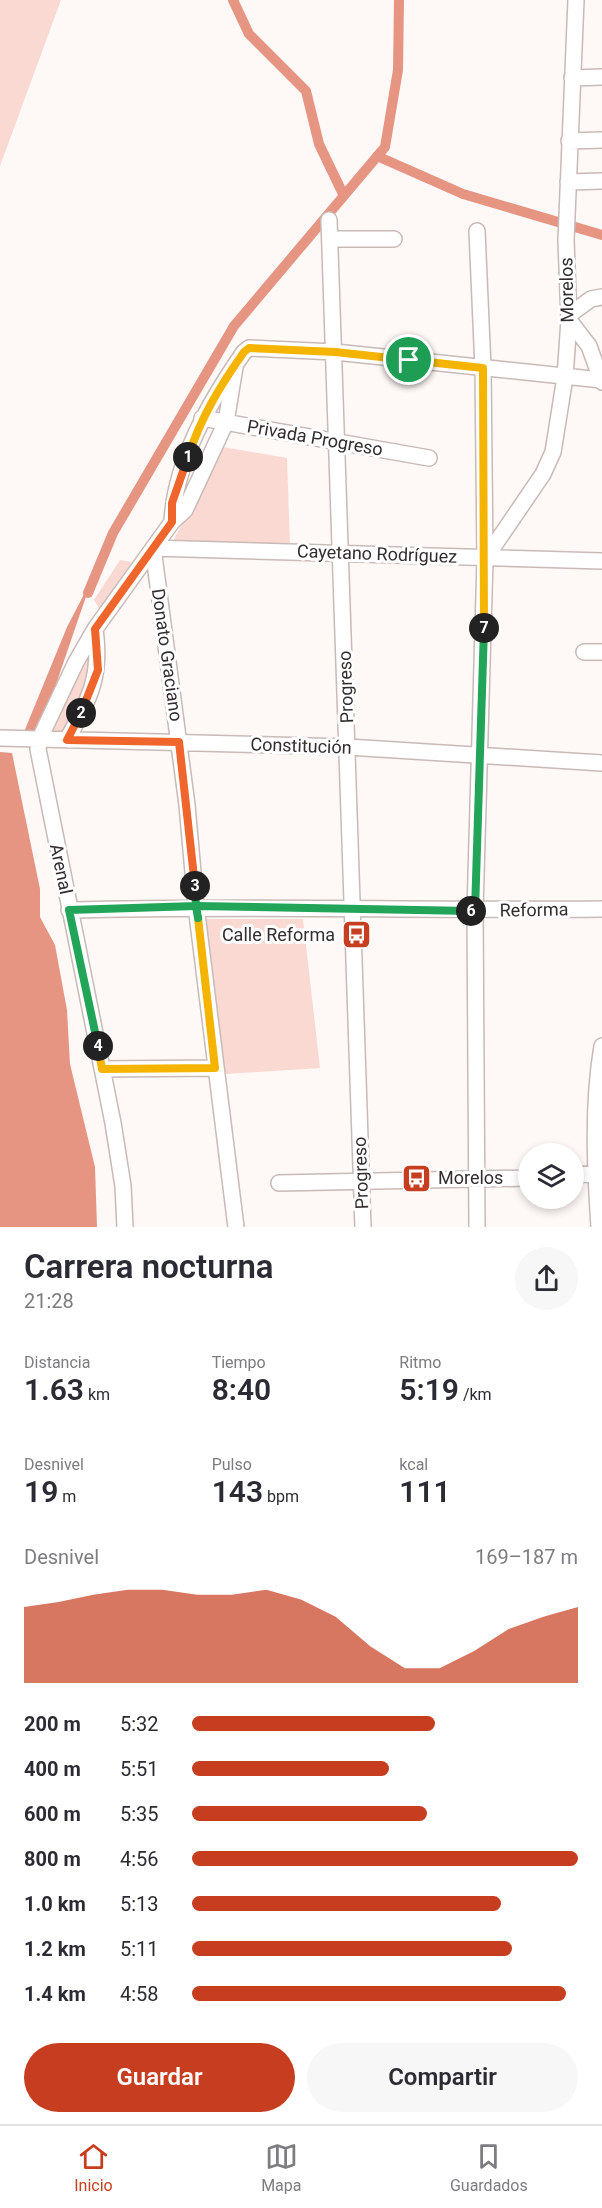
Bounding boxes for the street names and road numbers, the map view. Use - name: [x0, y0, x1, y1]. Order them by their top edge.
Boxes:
- street label: Morelos: [555, 257, 578, 323]
- street label: Privada Progreso: [246, 415, 385, 460]
- street label: Cayetano Rodríguez: [297, 540, 458, 567]
- street label: Donato Graciano: [148, 587, 187, 723]
- street label: Progreso: [334, 650, 357, 724]
- street label: Constitución: [250, 733, 352, 758]
- street label: Arenal: [46, 842, 77, 896]
- street label: Reforma: [499, 898, 569, 921]
- street label: Progreso: [349, 1136, 372, 1210]

